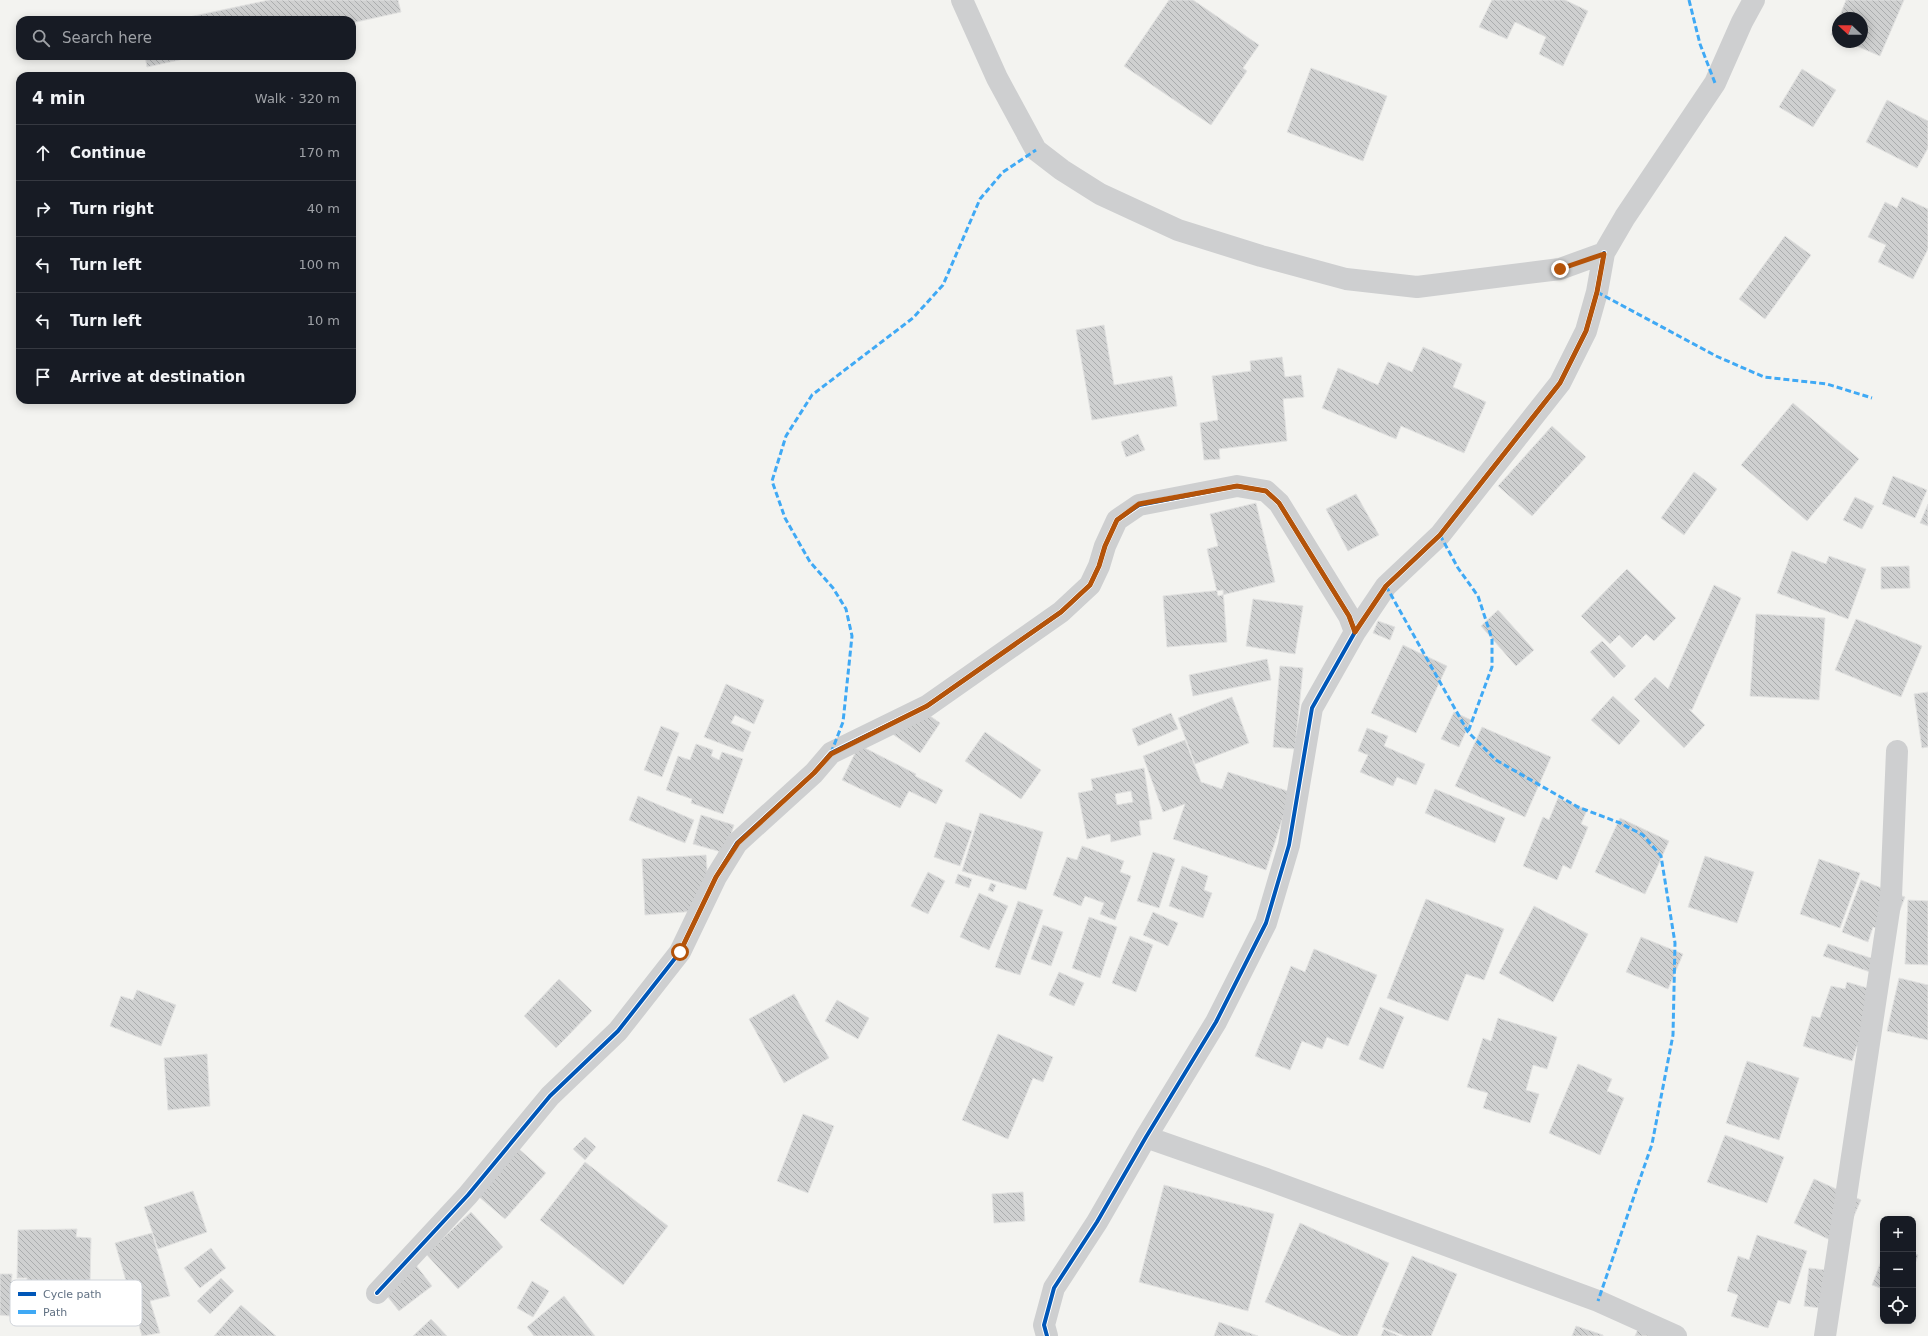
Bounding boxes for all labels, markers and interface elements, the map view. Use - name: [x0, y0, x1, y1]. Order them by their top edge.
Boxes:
- north arrow: [1832, 12, 1868, 48]
- search box: [16, 16, 356, 60]
- icon: search: [30, 27, 52, 49]
- text: Search here: [62, 29, 152, 47]
- text: 4 min: [32, 88, 85, 108]
- text: Walk · 320 m: [255, 91, 340, 106]
- icon: ahead: [32, 142, 54, 164]
- text: Continue: [70, 144, 146, 162]
- text: 170 m: [298, 145, 340, 160]
- icon: right: [32, 198, 54, 220]
- text: Turn right: [70, 200, 154, 218]
- text: 40 m: [307, 201, 340, 216]
- icon: left: [32, 254, 54, 276]
- text: Turn left: [70, 256, 142, 274]
- text: 100 m: [298, 257, 340, 272]
- route end: [1551, 260, 1569, 278]
- icon: left: [32, 310, 54, 332]
- text: Turn left: [70, 312, 142, 330]
- text: 10 m: [307, 313, 340, 328]
- icon: arrive: [32, 366, 54, 388]
- text: Arrive at destination: [70, 368, 245, 386]
- route start: [671, 943, 689, 961]
- map controls: [1880, 1216, 1916, 1324]
- button: +: [1880, 1216, 1916, 1252]
- button: −: [1880, 1252, 1916, 1288]
- legend: [10, 1280, 142, 1326]
- text: Cycle path: [43, 1288, 102, 1301]
- button: locate: [1880, 1288, 1916, 1324]
- text: Path: [43, 1306, 67, 1319]

